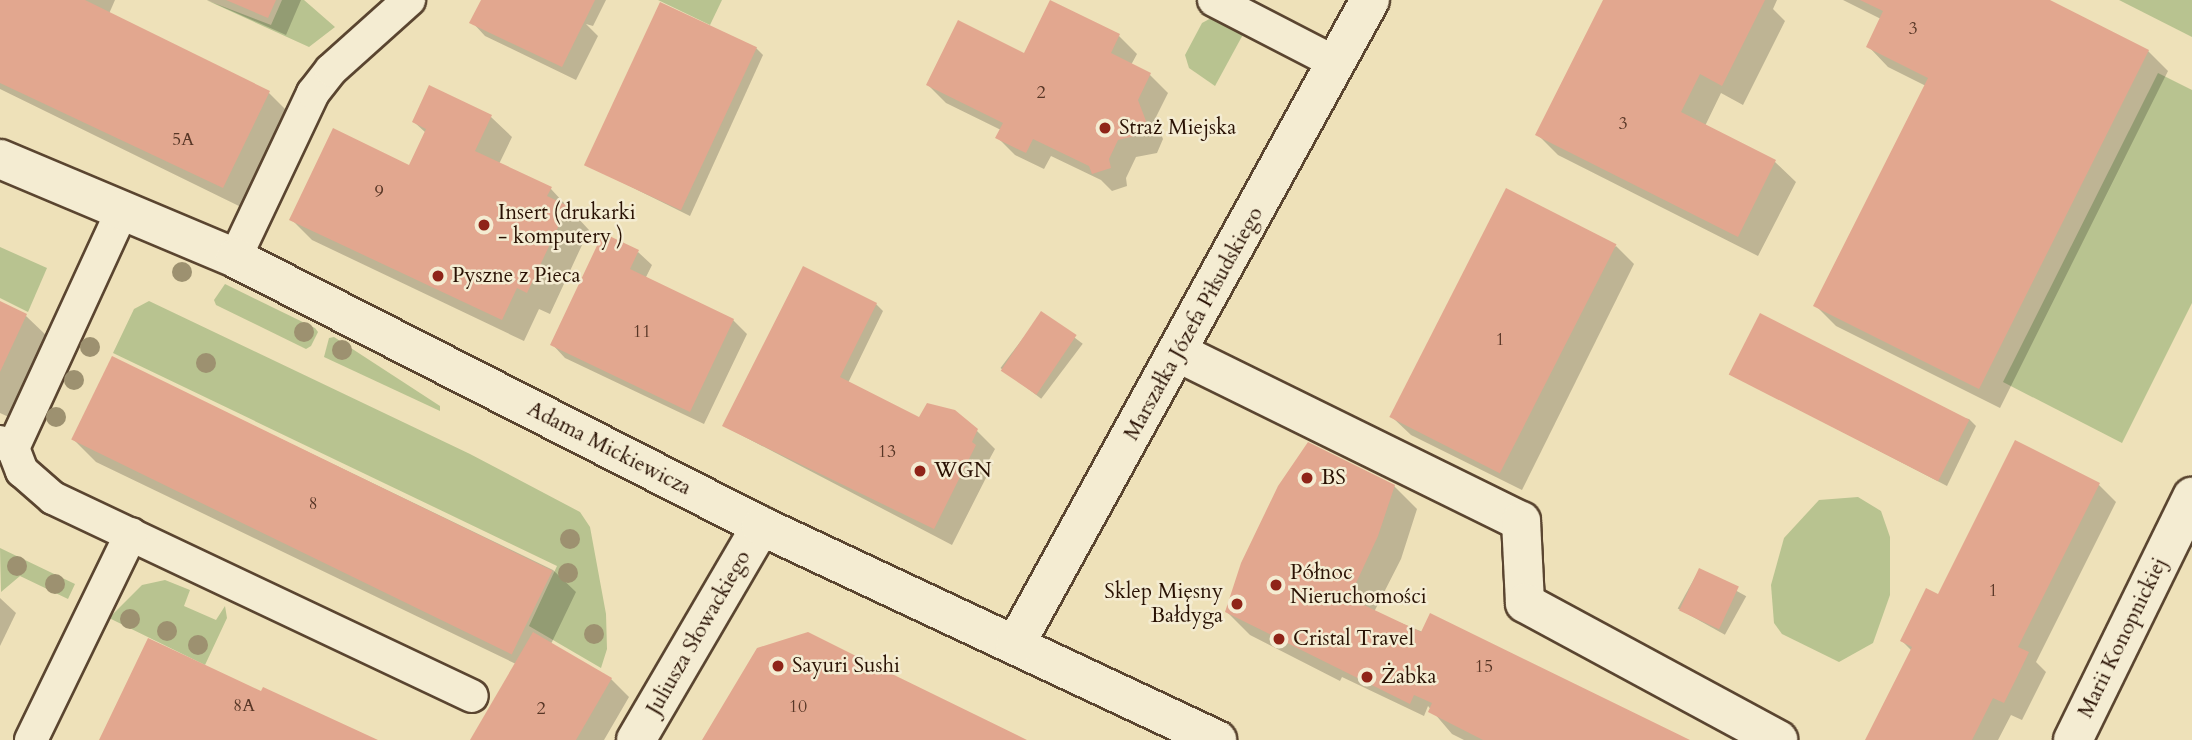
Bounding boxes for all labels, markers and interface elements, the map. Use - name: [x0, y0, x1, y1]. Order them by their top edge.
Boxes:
- house number: 3: [1908, 18, 1918, 40]
- house number: 2: [1036, 82, 1046, 104]
- house number: 3: [1618, 113, 1628, 135]
- place label: Straż Miejska: [1119, 115, 1236, 141]
- marker: Straż Miejska: [1097, 120, 1113, 136]
- house number: 5A: [172, 129, 194, 151]
- house number: 9: [374, 181, 384, 203]
- place label: Insert (drukarki - komputery ): [498, 200, 636, 250]
- street label: Marszałka Józefa Piłsudskiego: [1119, 203, 1269, 445]
- marker: Insert (drukarki - komputery ): [476, 217, 492, 233]
- place label: Pyszne z Pieca: [452, 263, 581, 289]
- marker: Pyszne z Pieca: [430, 268, 446, 284]
- house number: 11: [633, 321, 651, 343]
- house number: 1: [1495, 329, 1505, 351]
- street label: Adama Mickiewicza: [523, 397, 695, 501]
- house number: 13: [878, 441, 896, 463]
- place label: WGN: [934, 458, 992, 484]
- marker: WGN: [912, 463, 928, 479]
- place label: BS: [1321, 465, 1346, 491]
- marker: BS: [1299, 470, 1315, 486]
- house number: 8: [308, 493, 318, 515]
- street label: Juliusza Słowackiego: [642, 546, 756, 720]
- street label: Marii Konopnickiej: [2073, 554, 2173, 722]
- place label: Północ Nieruchomości: [1290, 560, 1427, 610]
- marker: Północ Nieruchomości: [1268, 577, 1284, 593]
- place label: Sklep Mięsny Bałdyga: [1104, 579, 1223, 629]
- house number: 1: [1988, 580, 1998, 602]
- marker: Sklep Mięsny Bałdyga: [1229, 596, 1245, 612]
- place label: Cristal Travel: [1293, 626, 1414, 652]
- marker: Cristal Travel: [1271, 631, 1287, 647]
- place label: Sayuri Sushi: [792, 653, 900, 679]
- house number: 15: [1475, 656, 1493, 678]
- marker: Sayuri Sushi: [770, 658, 786, 674]
- place label: Żabka: [1381, 664, 1437, 690]
- marker: Żabka: [1359, 669, 1375, 685]
- house number: 8A: [233, 695, 255, 717]
- house number: 10: [789, 696, 807, 718]
- house number: 2: [536, 698, 546, 720]

